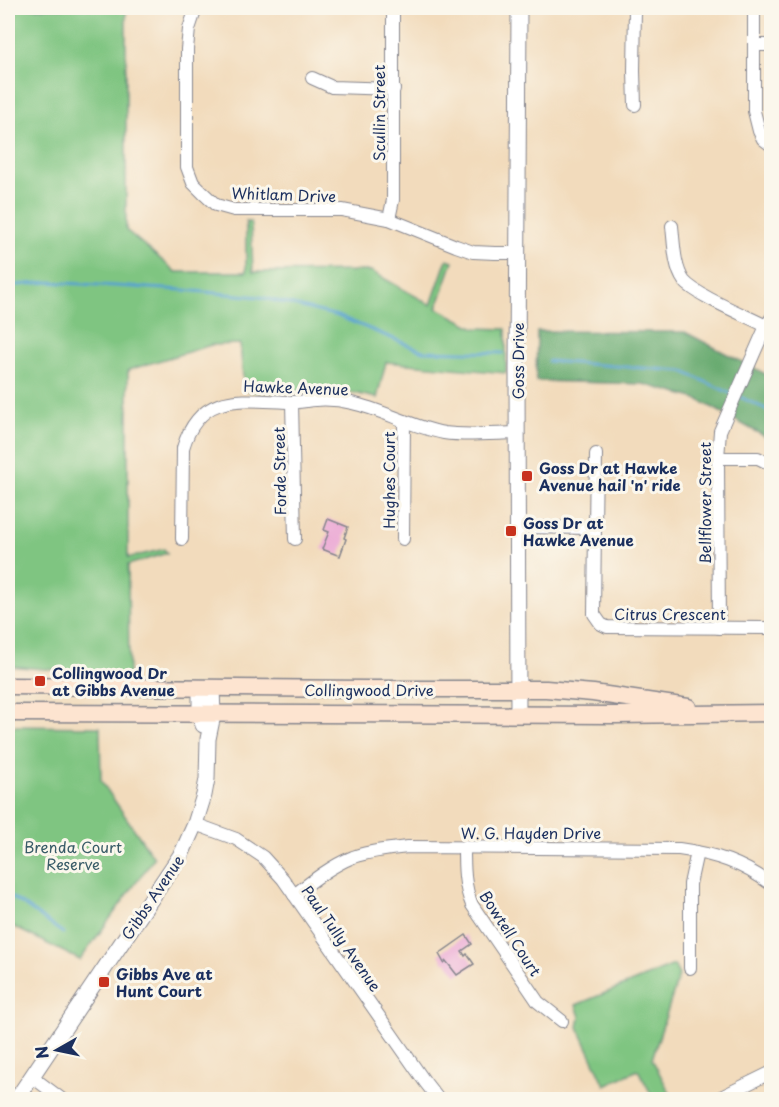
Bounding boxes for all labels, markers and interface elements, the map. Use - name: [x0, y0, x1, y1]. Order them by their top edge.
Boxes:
- street label: Scullin Street: [367, 65, 390, 161]
- street label: Whitlam Drive: [231, 181, 337, 207]
- street label: Goss Drive: [506, 322, 529, 400]
- street label: Hawke Avenue: [243, 374, 349, 400]
- street label: Forde Street: [267, 426, 291, 516]
- street label: Hughes Court: [377, 431, 400, 529]
- street label: Bellflower Street: [693, 442, 716, 564]
- place label: Goss Dr at Hawke Avenue hail 'n' ride: [538, 456, 681, 496]
- marker: Goss Dr at Hawke Avenue hail 'n' ride: [520, 469, 534, 483]
- place label: Goss Dr at Hawke Avenue: [523, 511, 634, 551]
- marker: Goss Dr at Hawke Avenue: [504, 524, 518, 538]
- street label: Citrus Crescent: [614, 602, 726, 625]
- place label: Collingwood Dr at Gibbs Avenue: [52, 661, 175, 701]
- marker: Collingwood Dr at Gibbs Avenue: [33, 674, 47, 688]
- street label: Collingwood Drive: [304, 678, 434, 701]
- street label: W. G. Hayden Drive: [461, 821, 601, 844]
- park label: Brenda Court Reserve: [24, 835, 122, 875]
- street label: Gibbs Avenue: [115, 850, 189, 944]
- street label: Paul Tully Avenue: [297, 880, 387, 996]
- street label: Bowtell Court: [475, 886, 547, 980]
- place label: Gibbs Ave at Hunt Court: [116, 962, 213, 1002]
- marker: Gibbs Ave at Hunt Court: [97, 975, 111, 989]
- north arrow: [27, 1020, 87, 1080]
- text: N: [28, 1044, 54, 1061]

